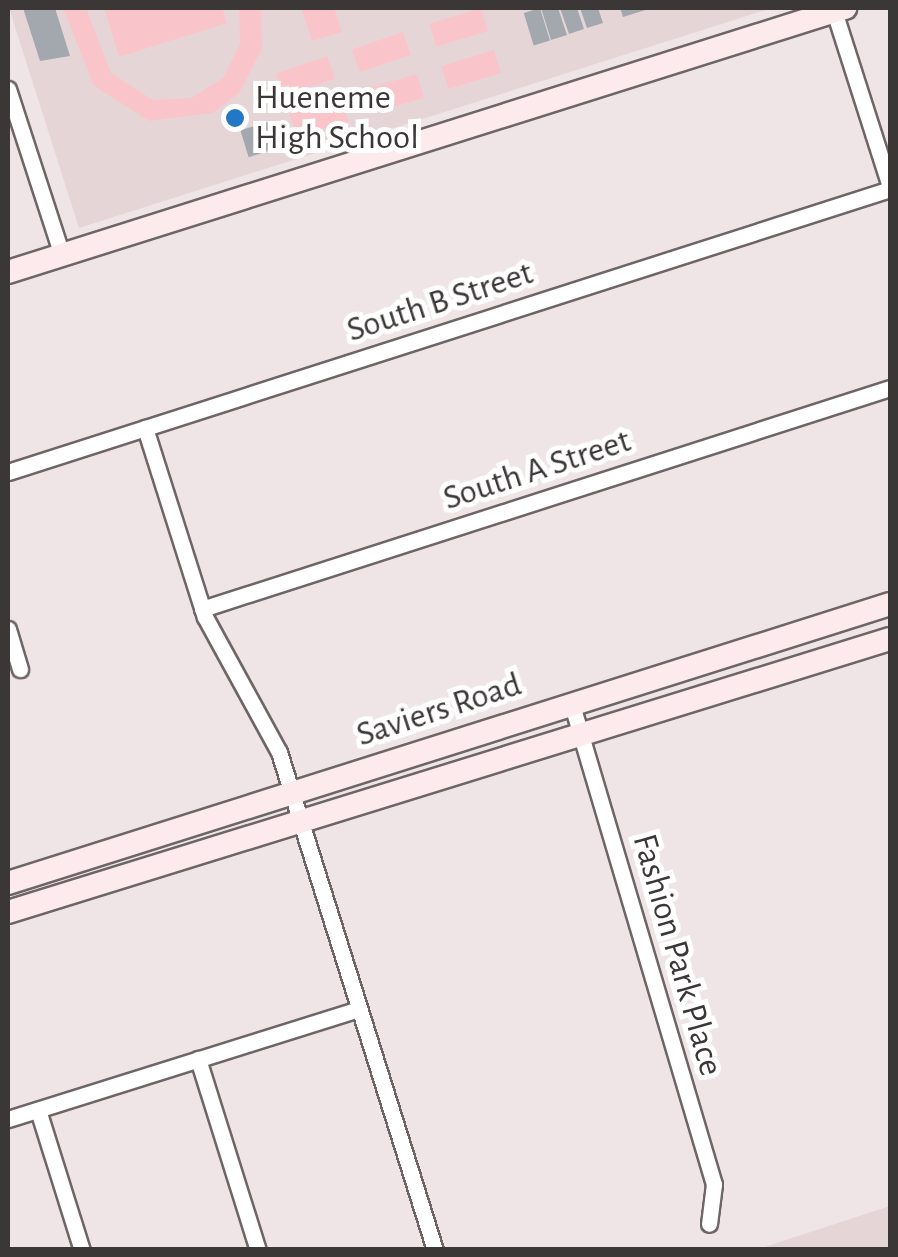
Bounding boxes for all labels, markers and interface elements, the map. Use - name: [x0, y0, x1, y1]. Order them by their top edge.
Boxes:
- place label: Hueneme High School: [255, 77, 419, 159]
- marker: Hueneme High School: [224, 107, 246, 129]
- street label: South B Street: [342, 252, 538, 352]
- street label: South A Street: [438, 420, 636, 520]
- street label: Saviers Road: [351, 664, 527, 756]
- street label: Fashion Park Place: [622, 829, 732, 1081]

